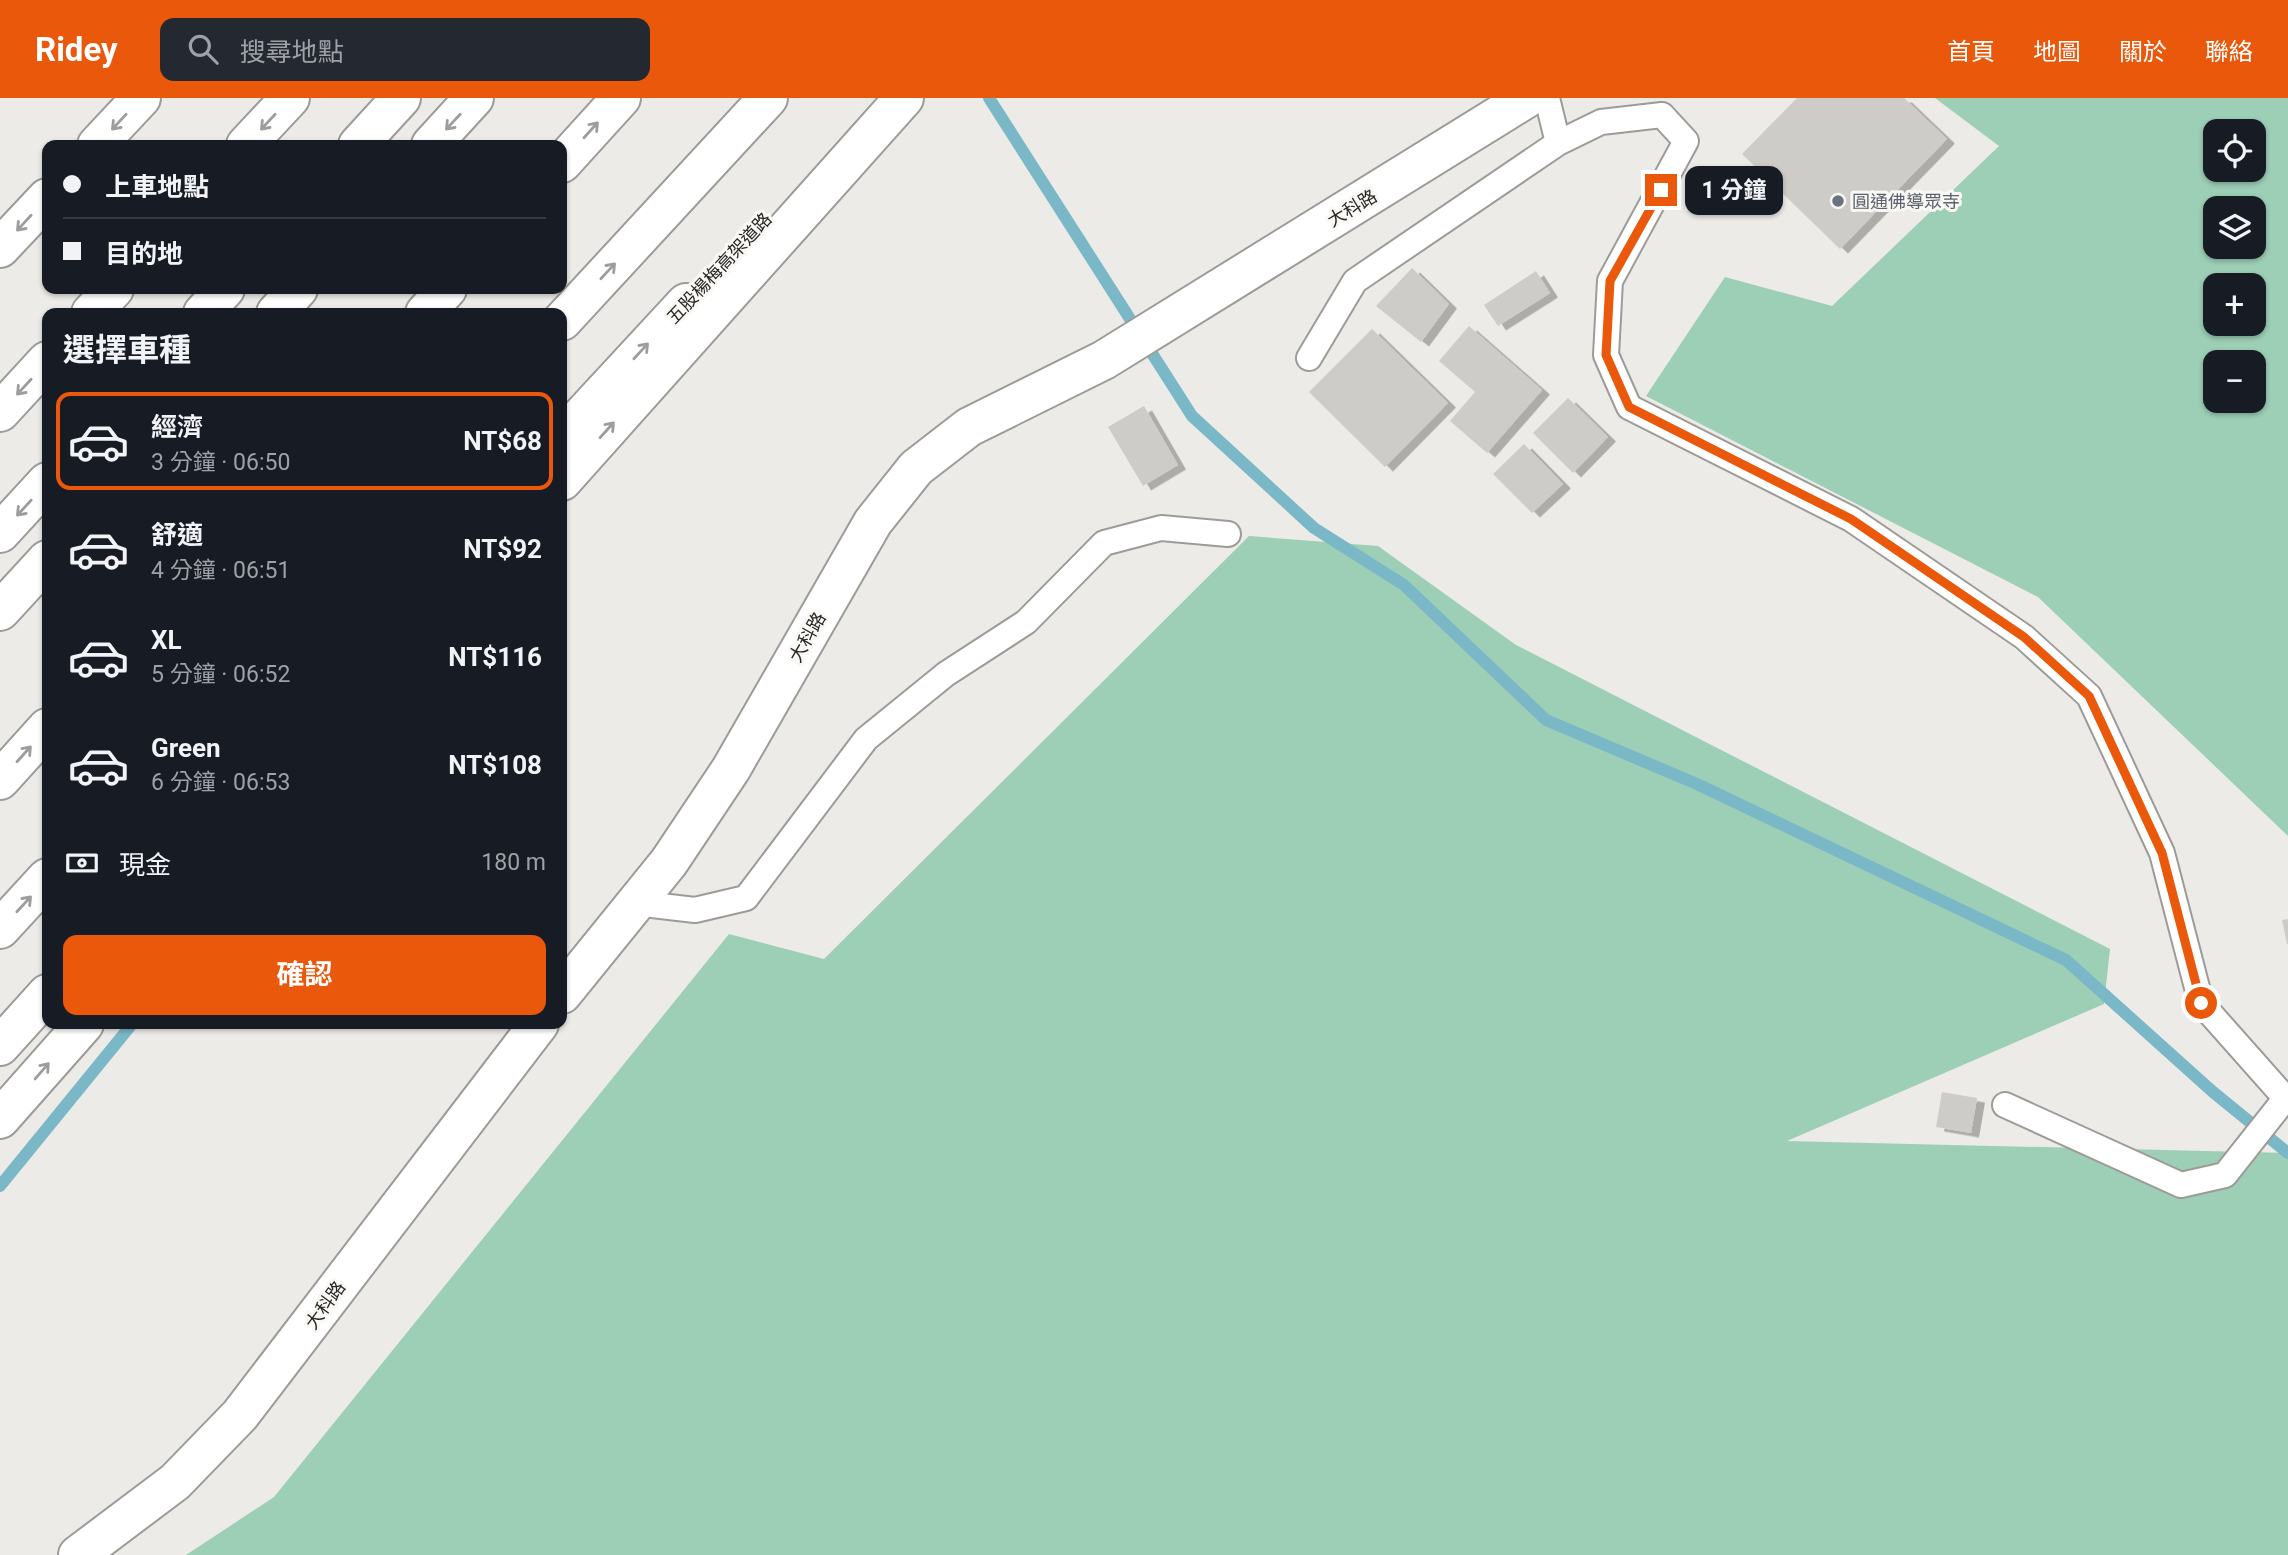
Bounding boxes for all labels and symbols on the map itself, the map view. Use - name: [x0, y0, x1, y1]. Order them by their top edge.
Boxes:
- one-way arrow: [110, 113, 127, 130]
- one-way arrow: [260, 113, 277, 130]
- one-way arrow: [444, 113, 461, 130]
- one-way arrow: [583, 121, 599, 139]
- callout: 1 分鐘: [1686, 166, 1784, 214]
- route end: [1645, 174, 1677, 206]
- street label: 大科路: [1323, 185, 1381, 231]
- place label: 圓通佛導眾寺: [1852, 191, 1960, 212]
- marker: 圓通佛導眾寺: [1830, 193, 1846, 209]
- street label: 五股楊梅高架道路: [662, 208, 776, 328]
- one-way arrow: [15, 214, 32, 231]
- one-way arrow: [600, 262, 616, 280]
- one-way arrow: [633, 343, 650, 360]
- one-way arrow: [15, 378, 32, 395]
- one-way arrow: [599, 421, 615, 439]
- one-way arrow: [15, 499, 32, 516]
- street label: 大科路: [784, 608, 830, 666]
- one-way arrow: [15, 746, 32, 763]
- one-way arrow: [15, 896, 32, 913]
- route start: [2185, 987, 2217, 1019]
- one-way arrow: [34, 1063, 50, 1081]
- street label: 大科路: [301, 1277, 349, 1333]

